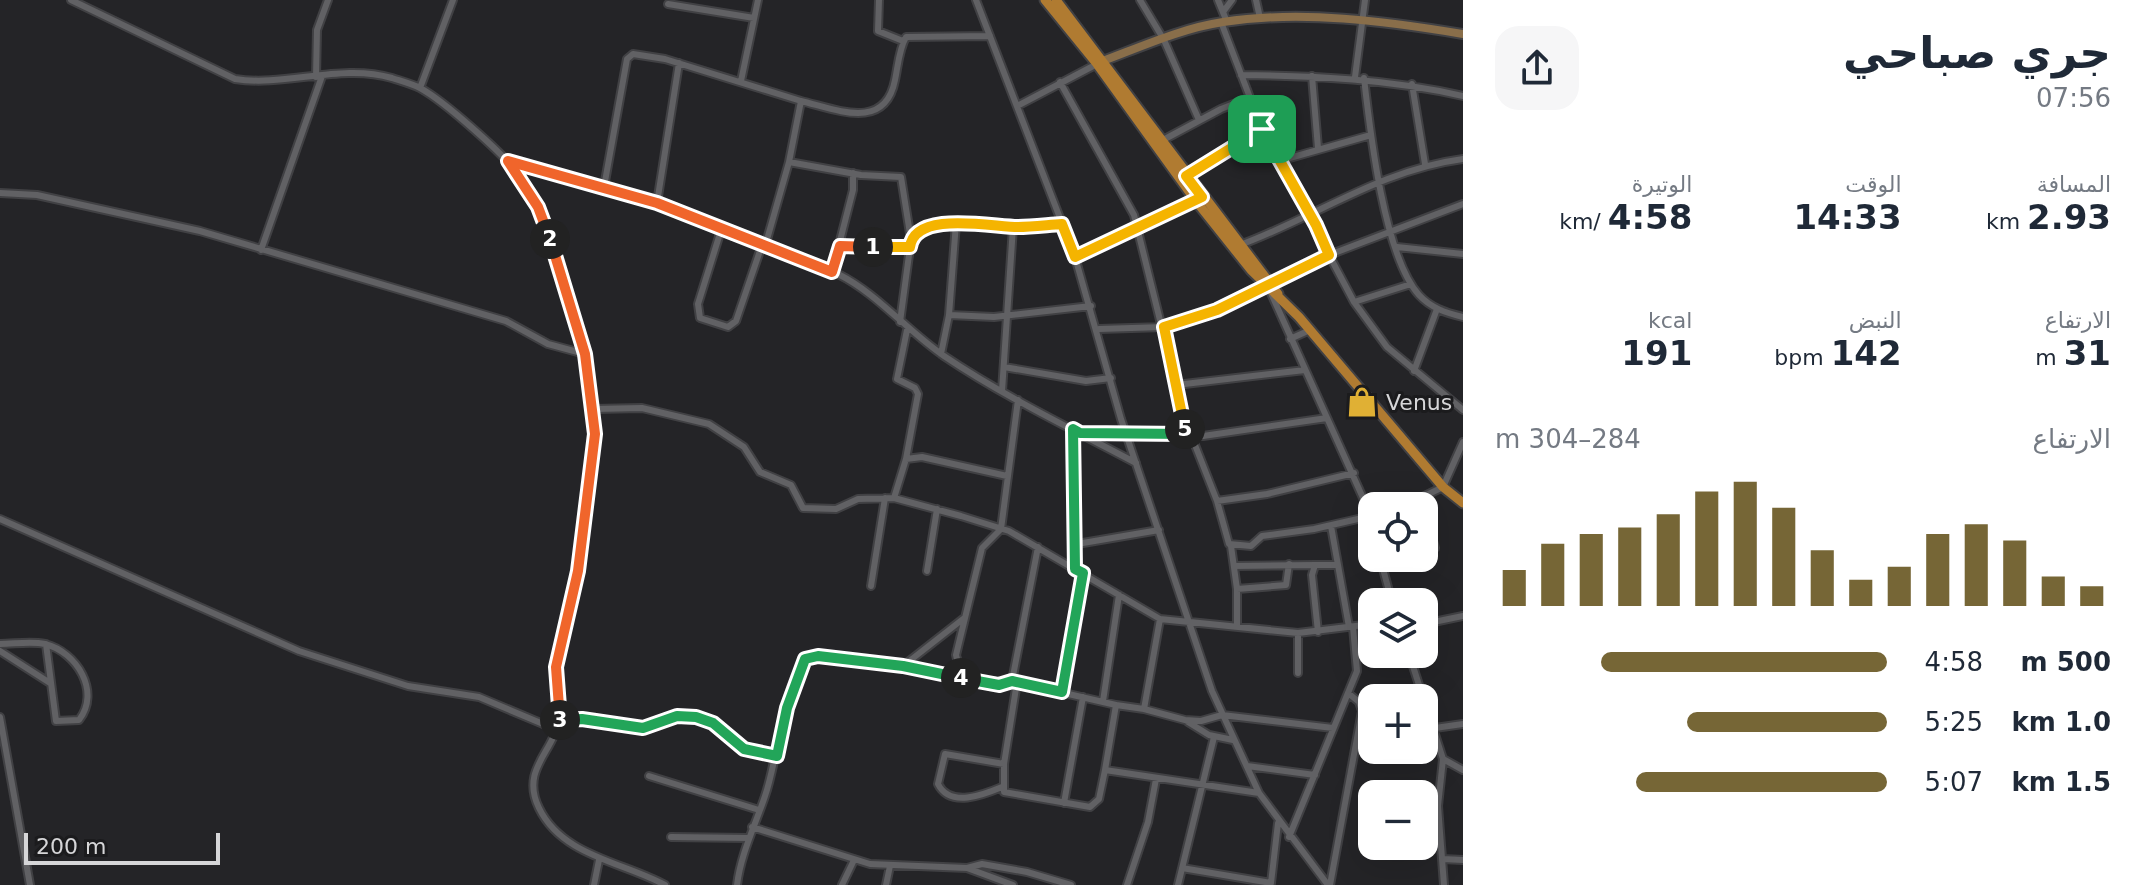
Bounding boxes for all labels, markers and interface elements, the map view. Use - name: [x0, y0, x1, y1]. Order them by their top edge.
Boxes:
- button: share: [1495, 26, 1579, 110]
- text: جري صباحي: [1843, 27, 2111, 78]
- text: 07:56: [2036, 83, 2111, 113]
- pin: [1228, 95, 1296, 163]
- icon: arrive: [1240, 107, 1284, 151]
- text: الوتيرة: [1632, 172, 1692, 197]
- text: الوقت: [1845, 172, 1902, 197]
- text: المسافة: [2037, 172, 2111, 197]
- text: 4:58: [1608, 197, 1692, 237]
- text: 14:33: [1793, 197, 1902, 237]
- text: 2.93: [2027, 197, 2111, 237]
- text: /km: [1559, 209, 1608, 234]
- text: km: [1986, 209, 2027, 234]
- pin: 2: [530, 219, 570, 259]
- text: 2: [542, 226, 558, 251]
- pin: 1: [853, 227, 893, 267]
- text: 1: [865, 234, 881, 259]
- text: kcal: [1648, 308, 1692, 333]
- text: النبض: [1849, 308, 1902, 333]
- text: الارتفاع: [2045, 308, 2111, 333]
- text: 191: [1621, 333, 1692, 373]
- text: 142: [1831, 333, 1902, 373]
- text: 31: [2064, 333, 2111, 373]
- text: bpm: [1774, 345, 1831, 370]
- text: m: [2035, 345, 2064, 370]
- shop icon: Venus: [1345, 385, 1379, 419]
- place label: Venus: [1386, 390, 1452, 415]
- pin: 5: [1165, 409, 1205, 449]
- text: 5: [1177, 416, 1193, 441]
- text: 284–304 m: [1495, 424, 1641, 454]
- text: الارتفاع: [2033, 424, 2111, 454]
- map controls: [1358, 492, 1438, 860]
- button: locate: [1358, 492, 1438, 572]
- button: layers: [1358, 588, 1438, 668]
- text: 4:58: [1925, 647, 1983, 677]
- text: 500 m: [2021, 647, 2111, 677]
- pin: 4: [941, 658, 981, 698]
- text: 4: [953, 665, 969, 690]
- button: +: [1358, 684, 1438, 764]
- pin: 3: [540, 700, 580, 740]
- text: 3: [552, 707, 568, 732]
- text: 5:25: [1925, 707, 1983, 737]
- text: 1.0 km: [2011, 707, 2111, 737]
- text: 5:07: [1925, 767, 1983, 797]
- text: 1.5 km: [2011, 767, 2111, 797]
- button: −: [1358, 780, 1438, 860]
- scale bar: [24, 829, 220, 865]
- text: 200 m: [36, 834, 106, 859]

